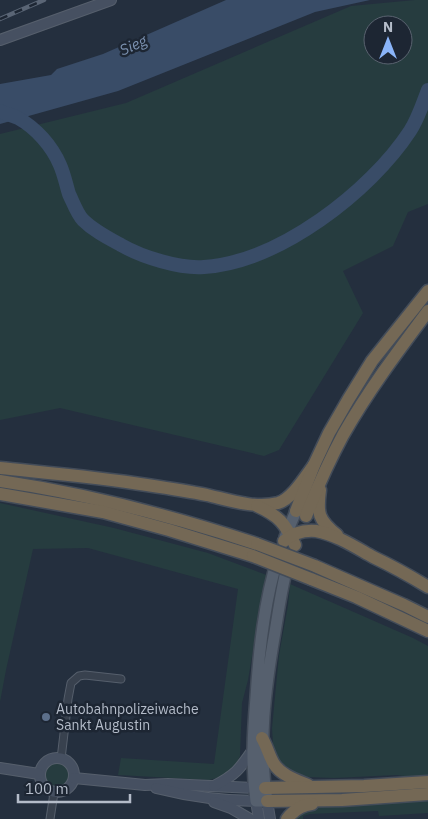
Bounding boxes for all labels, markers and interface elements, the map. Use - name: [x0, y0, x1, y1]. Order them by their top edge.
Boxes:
- north arrow: [363, 15, 413, 65]
- text: N: [383, 18, 393, 36]
- water label: Sieg: [116, 30, 151, 59]
- place label: Autobahnpolizeiwache Sankt Augustin: [56, 700, 199, 734]
- marker: Autobahnpolizeiwache Sankt Augustin: [40, 711, 52, 723]
- scale bar: [18, 772, 130, 804]
- text: 100 m: [25, 779, 69, 798]

